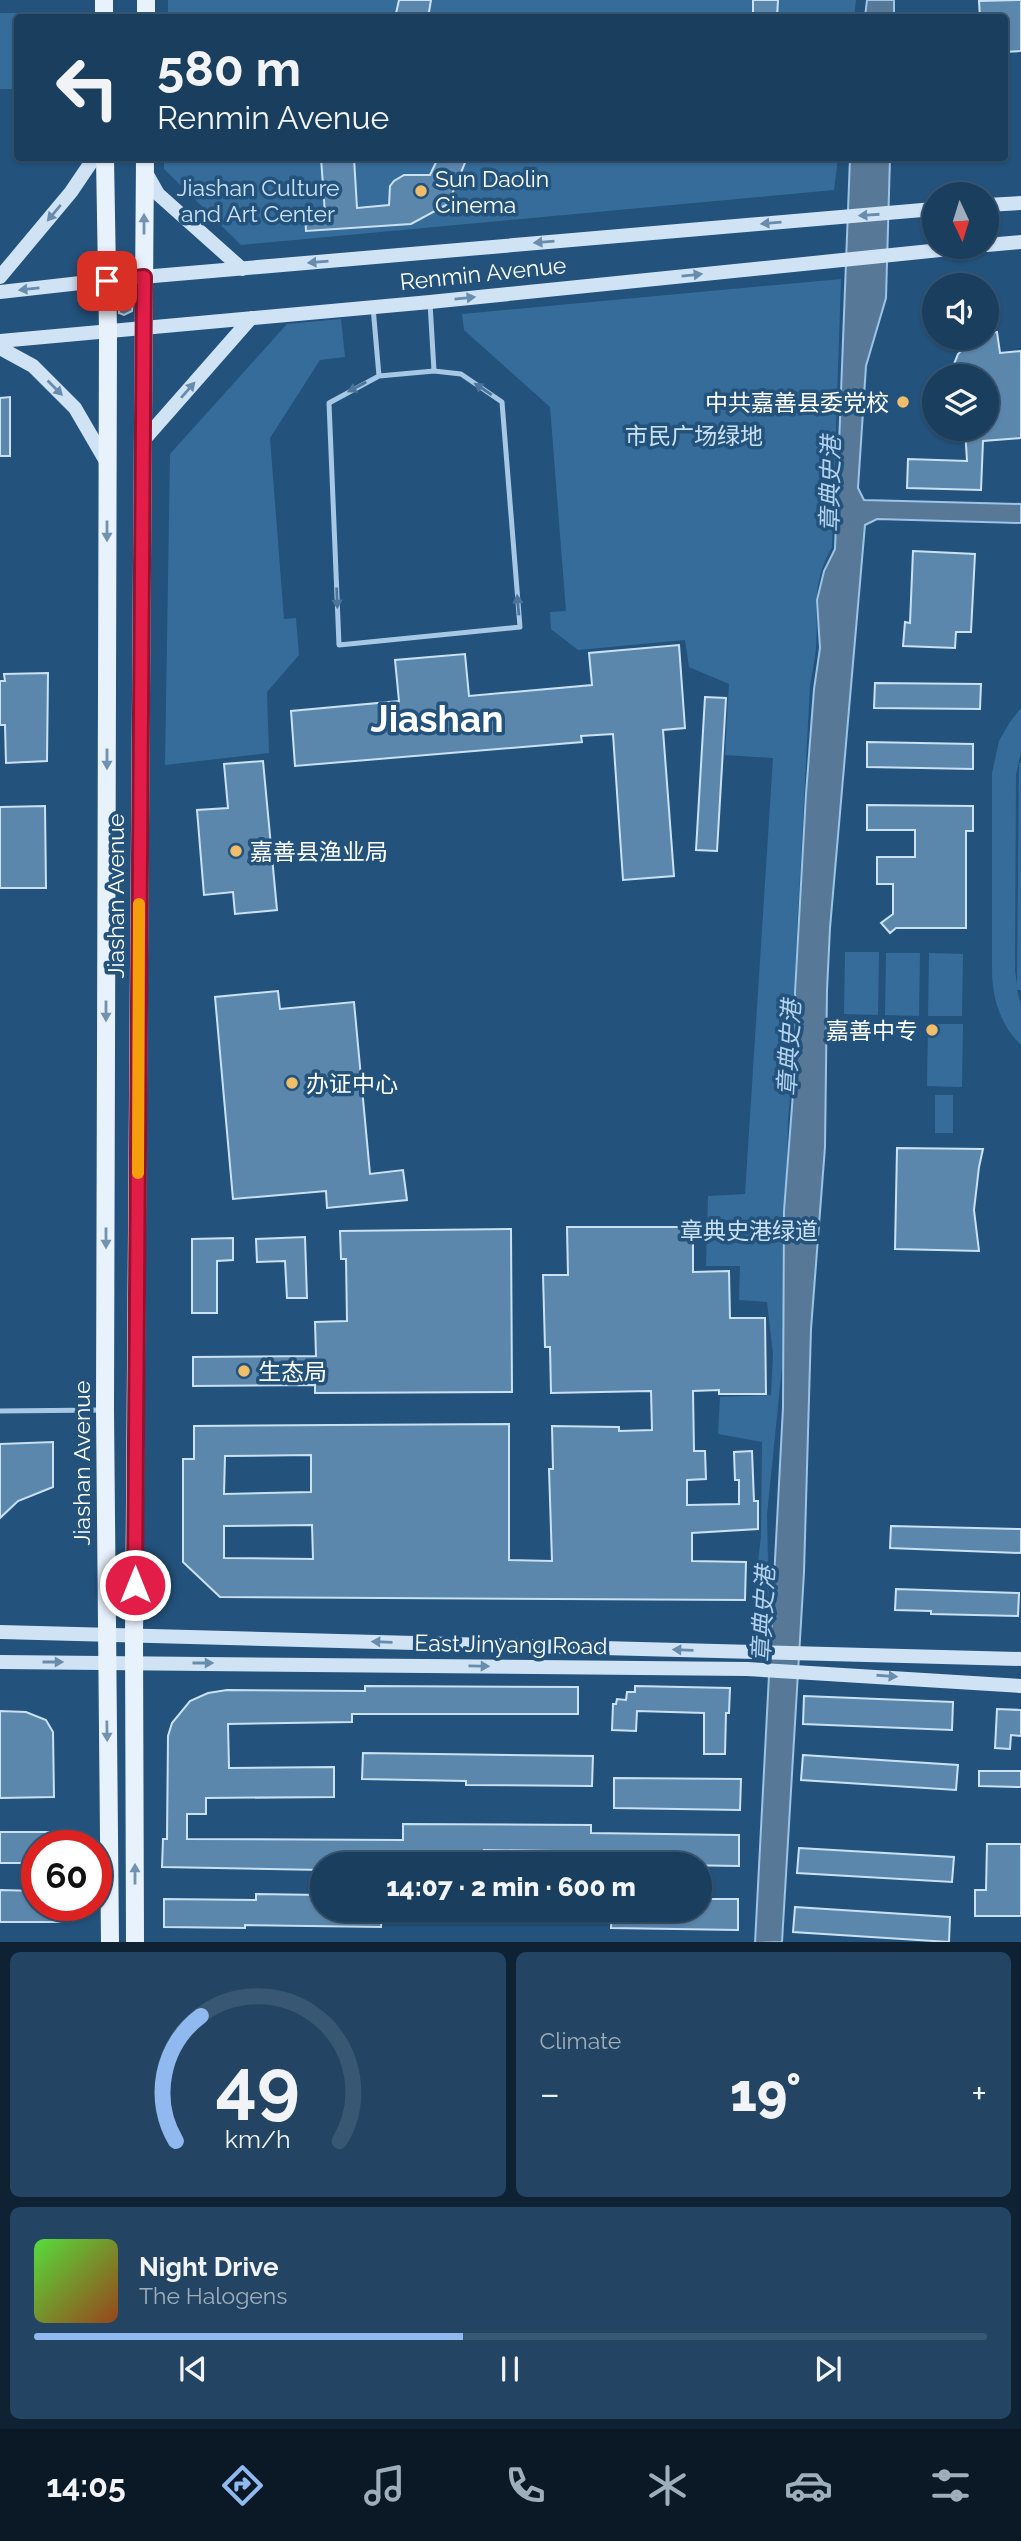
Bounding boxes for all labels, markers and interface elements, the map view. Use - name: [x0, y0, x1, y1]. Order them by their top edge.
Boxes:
- text: 580 m: [157, 40, 301, 97]
- icon: left: [42, 42, 133, 133]
- text: Renmin Avenue: [157, 99, 389, 136]
- place label: Sun Daolin Cinema: [435, 165, 549, 218]
- park label: Jiashan Culture and Art Center: [176, 174, 340, 227]
- north arrow: [922, 182, 999, 259]
- map controls: [922, 182, 999, 441]
- marker: Sun Daolin Cinema: [413, 183, 429, 199]
- one-way arrow: [47, 204, 62, 221]
- one-way arrow: [857, 209, 879, 220]
- one-way arrow: [138, 212, 150, 234]
- one-way arrow: [760, 218, 782, 229]
- one-way arrow: [533, 237, 555, 248]
- pin: [77, 251, 137, 311]
- street label: Renmin Avenue: [399, 251, 567, 295]
- one-way arrow: [307, 257, 329, 268]
- icon: arrive: [88, 262, 126, 300]
- one-way arrow: [681, 269, 703, 280]
- button: sound: [922, 273, 999, 350]
- one-way arrow: [18, 284, 40, 295]
- one-way arrow: [455, 293, 477, 304]
- button: layers: [922, 364, 999, 441]
- one-way arrow: [46, 379, 63, 396]
- one-way arrow: [180, 381, 196, 399]
- one-way arrow: [347, 381, 367, 393]
- one-way arrow: [473, 383, 492, 396]
- place label: 中共嘉善县委党校: [705, 389, 889, 416]
- marker: 中共嘉善县委党校: [895, 394, 911, 410]
- park label: 市民广场绿地: [625, 422, 763, 449]
- water label: 章典史港: [815, 433, 845, 532]
- one-way arrow: [101, 521, 113, 543]
- one-way arrow: [331, 587, 342, 609]
- one-way arrow: [512, 594, 523, 616]
- district label: Jiashan: [370, 697, 504, 741]
- one-way arrow: [101, 748, 113, 770]
- street label: Jiashan Avenue: [102, 814, 129, 978]
- place label: 嘉善县渔业局: [250, 838, 388, 865]
- marker: 嘉善县渔业局: [228, 843, 244, 859]
- water label: 章典史港: [772, 996, 806, 1097]
- one-way arrow: [100, 1000, 112, 1022]
- place label: 嘉善中专: [826, 1017, 918, 1044]
- marker: 嘉善中专: [924, 1022, 940, 1038]
- place label: 办证中心: [306, 1070, 398, 1097]
- marker: 办证中心: [284, 1075, 300, 1091]
- park label: 章典史港绿道: [680, 1217, 818, 1244]
- one-way arrow: [100, 1228, 112, 1250]
- place label: 生态局: [258, 1358, 327, 1385]
- marker: 生态局: [236, 1363, 252, 1379]
- street label: Jiashan Avenue: [68, 1381, 95, 1545]
- position arrow: [98, 1548, 172, 1622]
- water label: 章典史港: [746, 1562, 780, 1663]
- street label: East Jinyang Road: [414, 1629, 608, 1659]
- one-way arrow: [371, 1636, 393, 1648]
- one-way arrow: [672, 1644, 694, 1656]
- one-way arrow: [42, 1656, 64, 1668]
- one-way arrow: [192, 1657, 214, 1669]
- one-way arrow: [468, 1660, 490, 1672]
- one-way arrow: [877, 1671, 899, 1682]
- one-way arrow: [101, 1720, 113, 1742]
- speed limit sign: 60: [21, 1830, 112, 1921]
- one-way arrow: [129, 1863, 141, 1885]
- text: 14:07 · 2 min · 600 m: [386, 1872, 636, 1902]
- text: Climate: [540, 2027, 621, 2054]
- text: 49: [216, 2043, 300, 2128]
- text: 19°: [730, 2062, 801, 2123]
- text: −: [540, 2071, 560, 2116]
- text: +: [971, 2071, 987, 2116]
- text: km/h: [225, 2123, 291, 2153]
- text: Night Drive: [139, 2252, 278, 2282]
- text: The Halogens: [139, 2282, 287, 2309]
- icon: previous: [174, 2350, 212, 2388]
- icon: pause: [491, 2350, 529, 2388]
- icon: next: [809, 2350, 847, 2388]
- icon: directions: [218, 2461, 267, 2510]
- icon: music: [360, 2461, 409, 2510]
- icon: phone: [501, 2461, 550, 2510]
- icon: climate: [643, 2461, 692, 2510]
- icon: car: [784, 2461, 833, 2510]
- icon: filters: [926, 2461, 975, 2510]
- text: 14:05: [46, 2467, 126, 2504]

